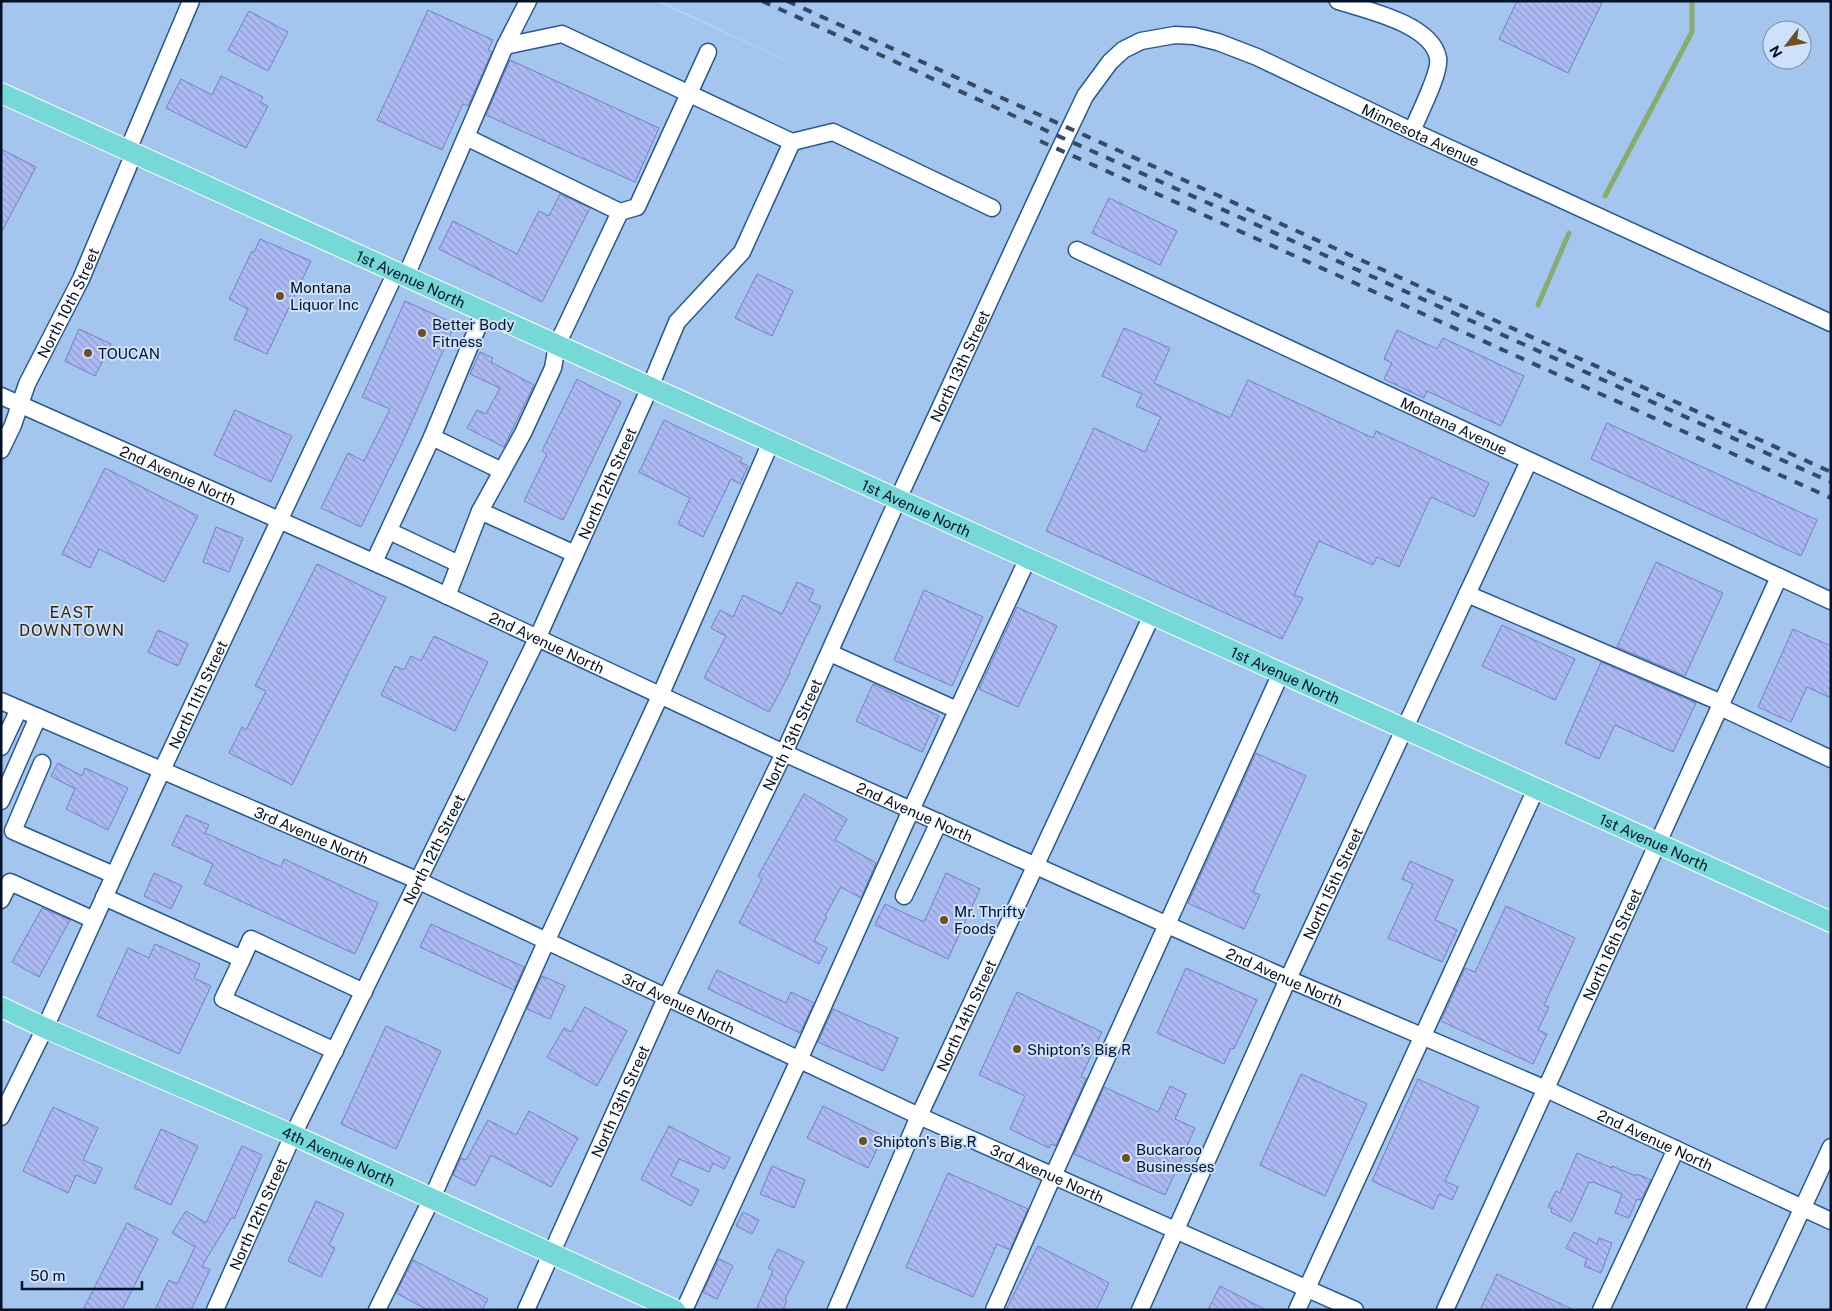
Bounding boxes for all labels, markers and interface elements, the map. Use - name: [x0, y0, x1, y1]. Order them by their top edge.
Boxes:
- north arrow: [1762, 20, 1812, 70]
- text: N: [1766, 43, 1786, 61]
- street label: Minnesota Avenue: [1359, 100, 1482, 169]
- street label: North 10th Street: [33, 245, 102, 361]
- street label: 1st Avenue North: [354, 247, 468, 311]
- place label: Montana Liquor Inc: [290, 279, 359, 313]
- marker: Montana Liquor Inc: [274, 290, 286, 302]
- street label: North 13th Street: [926, 307, 993, 424]
- place label: Better Body Fitness: [432, 316, 515, 350]
- marker: Better Body Fitness: [416, 327, 428, 339]
- place label: TOUCAN: [98, 345, 160, 362]
- marker: TOUCAN: [82, 347, 94, 359]
- street label: Montana Avenue: [1398, 393, 1510, 458]
- street label: North 12th Street: [574, 425, 639, 542]
- street label: 2nd Avenue North: [118, 442, 239, 508]
- street label: 1st Avenue North: [859, 476, 974, 540]
- district label: EAST DOWNTOWN: [19, 603, 125, 640]
- street label: 2nd Avenue North: [487, 608, 607, 677]
- street label: North 11th Street: [165, 637, 230, 751]
- street label: 1st Avenue North: [1228, 643, 1343, 707]
- street label: North 13th Street: [759, 676, 825, 793]
- street label: 2nd Avenue North: [854, 778, 975, 845]
- street label: North 12th Street: [399, 791, 468, 907]
- street label: 3rd Avenue North: [252, 803, 371, 867]
- street label: 1st Avenue North: [1597, 810, 1712, 874]
- street label: North 15th Street: [1299, 825, 1366, 942]
- street label: North 16th Street: [1579, 885, 1645, 1003]
- place label: Mr. Thrifty Foods: [954, 903, 1025, 937]
- marker: Mr. Thrifty Foods: [938, 914, 950, 926]
- street label: 2nd Avenue North: [1224, 944, 1345, 1010]
- street label: North 14th Street: [933, 957, 999, 1074]
- street label: 3rd Avenue North: [619, 969, 738, 1037]
- place label: Shipton’s Big R: [1027, 1041, 1131, 1058]
- street label: North 13th Street: [587, 1042, 652, 1160]
- marker: Shipton’s Big R: [1011, 1043, 1023, 1055]
- street label: 2nd Avenue North: [1595, 1106, 1716, 1174]
- street label: 4th Avenue North: [279, 1123, 398, 1189]
- place label: Shipton's Big R: [873, 1133, 977, 1150]
- marker: Shipton's Big R: [857, 1135, 869, 1147]
- street label: 3rd Avenue North: [988, 1140, 1107, 1206]
- place label: Buckaroo Businesses: [1136, 1141, 1214, 1175]
- marker: Buckaroo Businesses: [1120, 1152, 1132, 1164]
- street label: North 12th Street: [225, 1155, 290, 1273]
- scale bar: [22, 1258, 142, 1290]
- text: 50 m: [30, 1267, 65, 1284]

